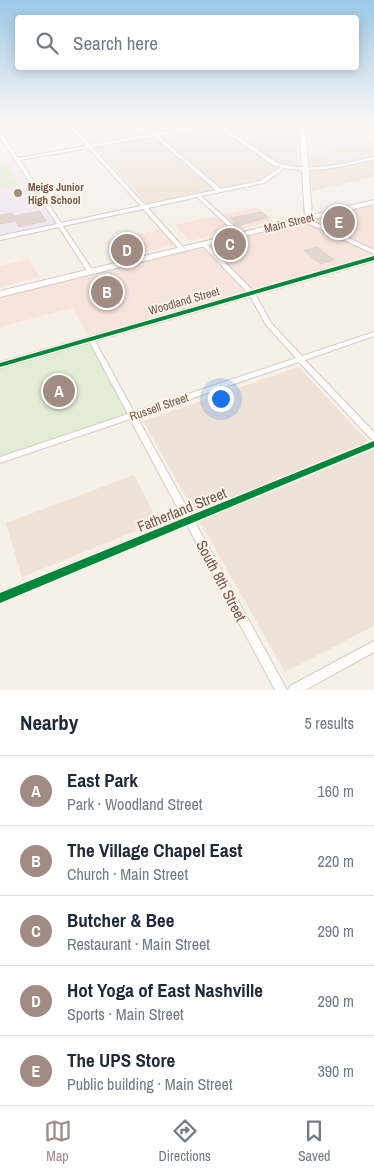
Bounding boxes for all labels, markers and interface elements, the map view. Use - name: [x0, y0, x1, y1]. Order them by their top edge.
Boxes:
- search box: [15, 15, 359, 70]
- icon: search: [33, 29, 61, 57]
- text: Search here: [73, 30, 158, 56]
- place label: Meigs Junior High School: [28, 180, 84, 207]
- marker: Meigs Junior High School: [12, 187, 24, 199]
- pin: E: [323, 203, 355, 241]
- street label: Main Street: [262, 209, 316, 237]
- pin: C: [214, 225, 246, 263]
- pin: D: [111, 231, 143, 269]
- pin: B: [91, 273, 123, 311]
- street label: Woodland Street: [147, 283, 222, 319]
- pin: A: [43, 372, 75, 410]
- your location: [208, 386, 234, 412]
- street label: Russell Street: [127, 389, 191, 425]
- street label: Fatherland Street: [134, 482, 230, 537]
- street label: South 8th Street: [191, 537, 252, 625]
- text: Nearby: [20, 708, 78, 737]
- text: 5 results: [304, 712, 354, 734]
- text: East Park: [67, 767, 138, 793]
- text: A: [31, 780, 41, 802]
- text: 160 m: [318, 780, 354, 802]
- text: Park · Woodland Street: [67, 793, 202, 815]
- text: The Village Chapel East: [67, 837, 243, 863]
- text: B: [31, 850, 41, 872]
- text: 220 m: [318, 850, 354, 872]
- text: Church · Main Street: [67, 863, 188, 885]
- text: Butcher & Bee: [67, 907, 174, 933]
- text: C: [31, 920, 41, 942]
- text: 290 m: [318, 920, 354, 942]
- text: Restaurant · Main Street: [67, 933, 210, 955]
- text: Hot Yoga of East Nashville: [67, 977, 263, 1003]
- text: D: [31, 990, 41, 1012]
- text: 290 m: [318, 990, 354, 1012]
- text: Sports · Main Street: [67, 1003, 184, 1025]
- text: The UPS Store: [67, 1047, 175, 1073]
- text: E: [32, 1060, 40, 1082]
- text: 390 m: [318, 1060, 354, 1082]
- text: Public building · Main Street: [67, 1073, 233, 1095]
- tab: Map: [44, 1117, 72, 1165]
- tab: Directions: [159, 1117, 211, 1165]
- tab: Saved: [298, 1117, 330, 1165]

